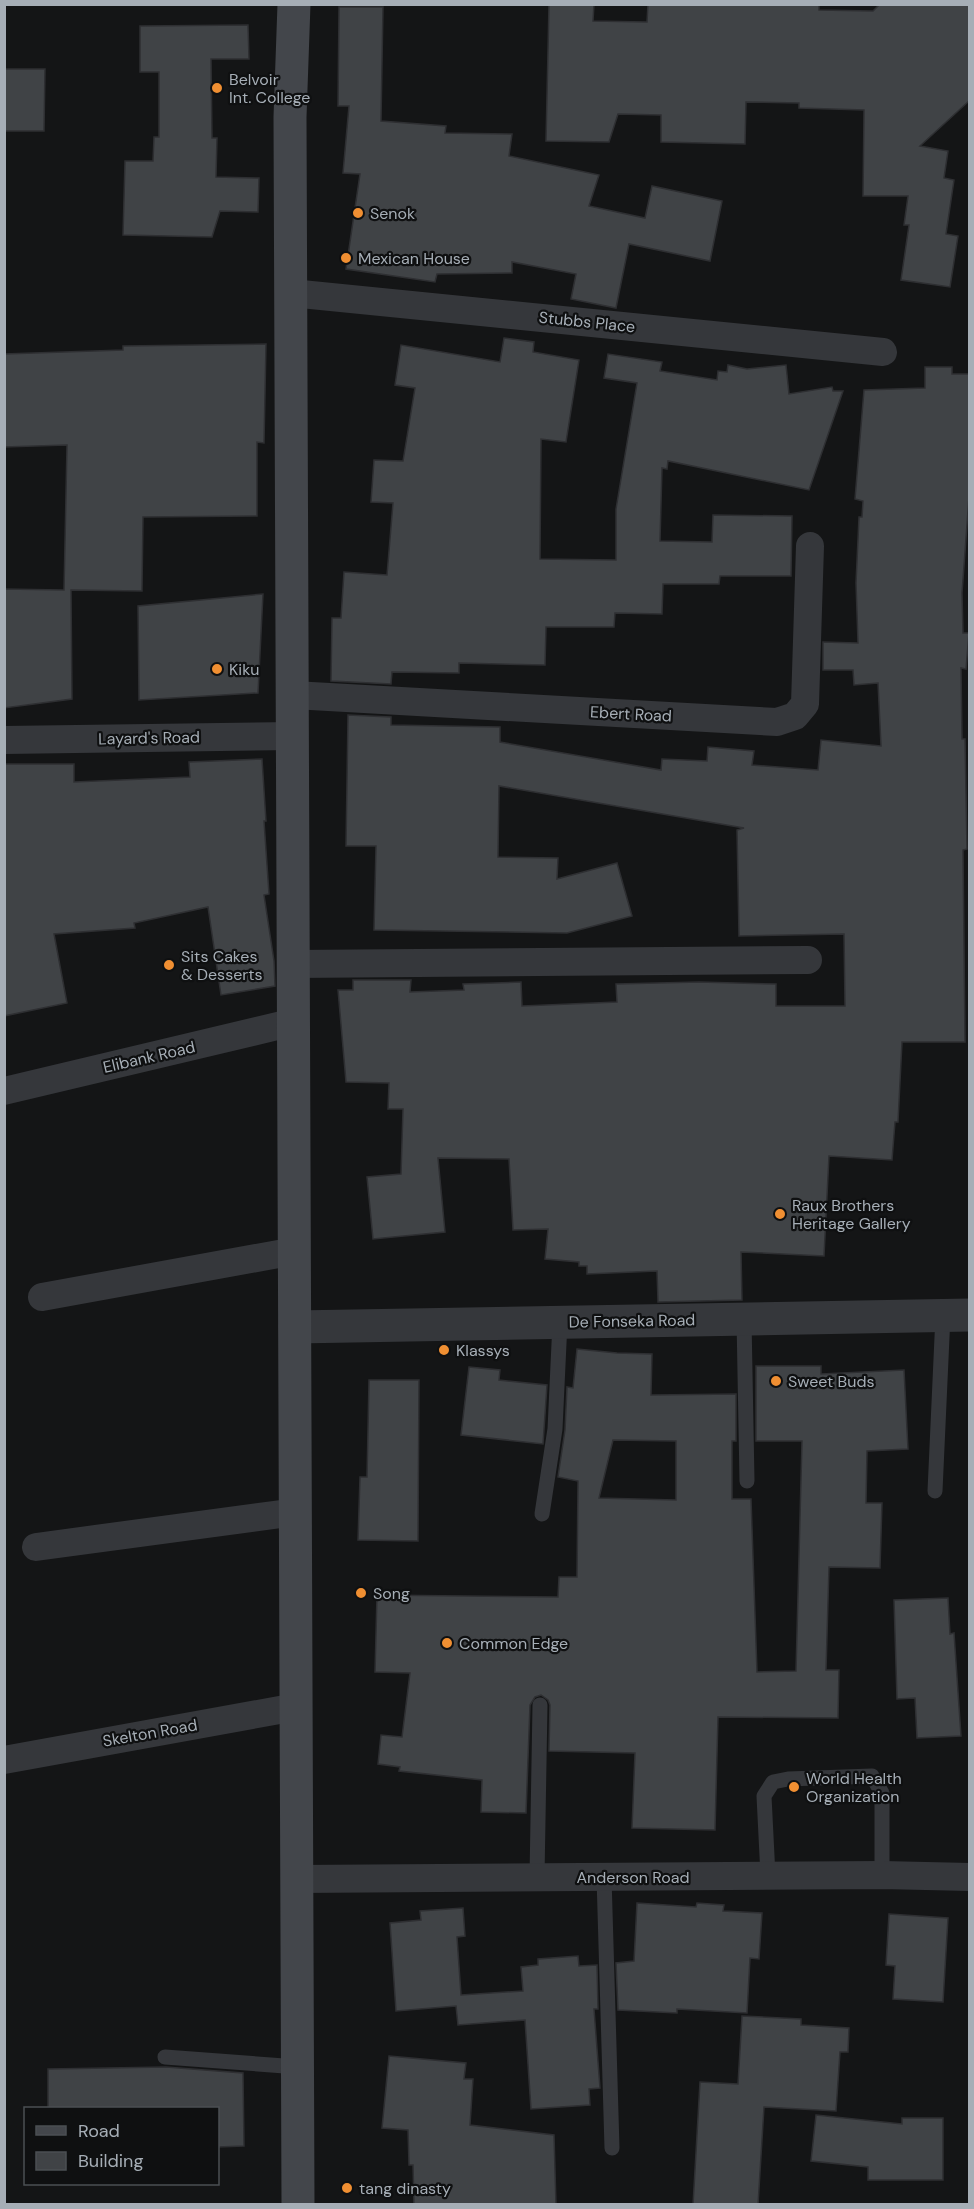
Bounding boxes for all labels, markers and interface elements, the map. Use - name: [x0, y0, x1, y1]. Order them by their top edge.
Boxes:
- place label: Belvoir Int. College: [229, 69, 310, 108]
- marker: Belvoir Int. College: [210, 81, 224, 95]
- place label: Senok: [370, 203, 415, 224]
- marker: Senok: [351, 206, 365, 220]
- place label: Mexican House: [358, 248, 470, 269]
- marker: Mexican House: [339, 251, 353, 265]
- street label: Stubbs Place: [538, 306, 636, 338]
- place label: Kiku: [229, 659, 259, 680]
- marker: Kiku: [210, 662, 224, 676]
- street label: Ebert Road: [590, 701, 672, 727]
- street label: Layard's Road: [98, 727, 200, 749]
- place label: Sits Cakes & Desserts: [181, 946, 262, 985]
- marker: Sits Cakes & Desserts: [162, 958, 176, 972]
- street label: Elibank Road: [101, 1036, 197, 1078]
- place label: Raux Brothers Heritage Gallery: [792, 1195, 911, 1234]
- marker: Raux Brothers Heritage Gallery: [773, 1207, 787, 1221]
- street label: De Fonseka Road: [569, 1309, 695, 1333]
- place label: Klassys: [456, 1340, 510, 1361]
- marker: Klassys: [437, 1343, 451, 1357]
- place label: Sweet Buds: [788, 1371, 875, 1392]
- marker: Sweet Buds: [769, 1374, 783, 1388]
- place label: Song: [373, 1583, 410, 1604]
- marker: Song: [354, 1586, 368, 1600]
- place label: Common Edge: [459, 1633, 568, 1654]
- marker: Common Edge: [440, 1636, 454, 1650]
- street label: Skelton Road: [101, 1714, 199, 1752]
- place label: World Health Organization: [806, 1768, 902, 1807]
- marker: World Health Organization: [787, 1780, 801, 1794]
- street label: Anderson Road: [576, 1867, 690, 1888]
- legend: [24, 2107, 219, 2185]
- text: Road: [78, 2119, 120, 2143]
- text: Building: [78, 2149, 143, 2173]
- place label: tang dinasty: [359, 2178, 451, 2199]
- marker: tang dinasty: [340, 2181, 354, 2195]

